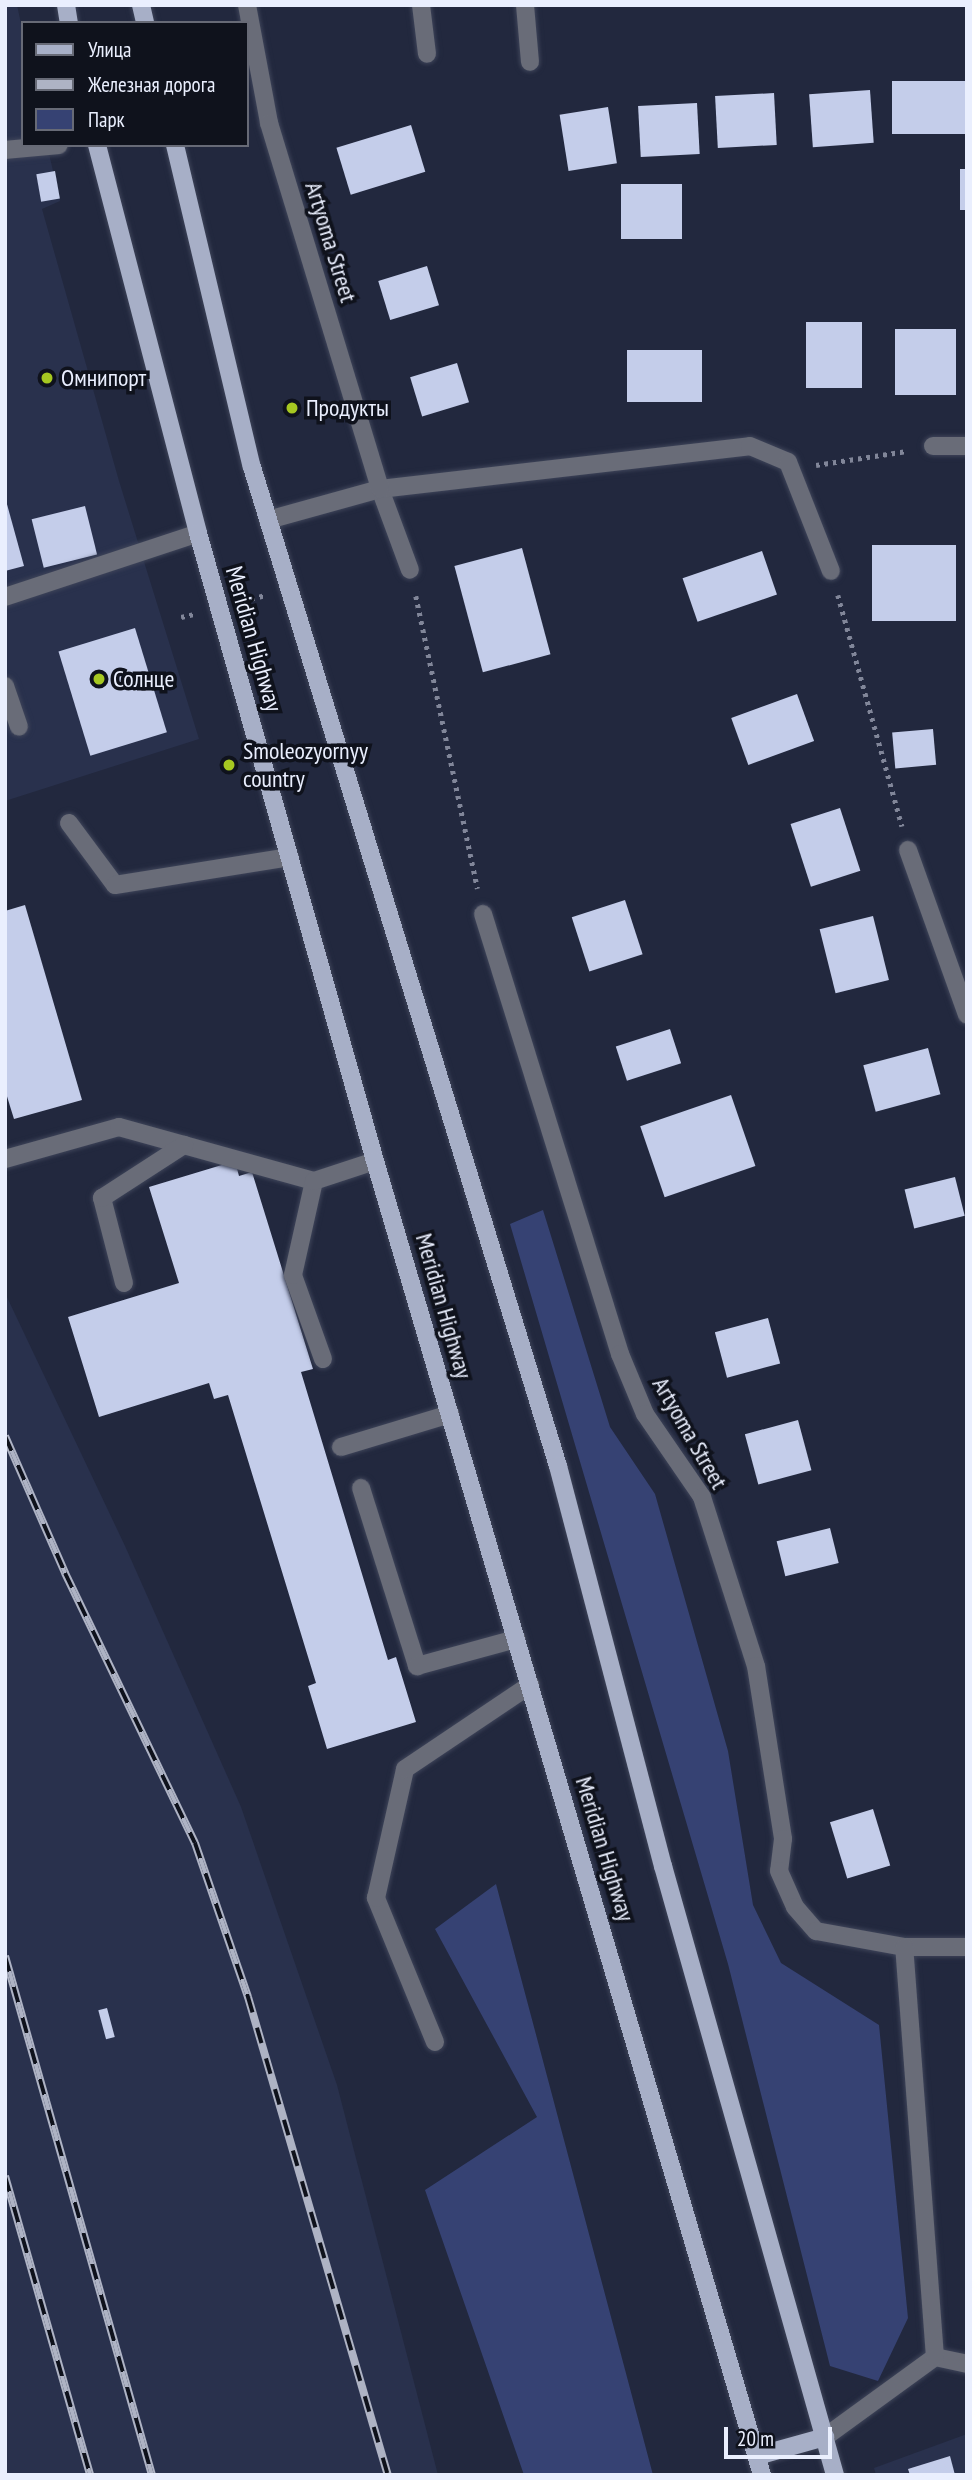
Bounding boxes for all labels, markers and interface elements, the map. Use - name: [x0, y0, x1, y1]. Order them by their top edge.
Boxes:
- legend: [21, 21, 248, 147]
- text: Улица: [88, 36, 131, 63]
- text: Железная дорога: [88, 71, 215, 98]
- text: Парк: [88, 106, 125, 133]
- street label: Artyoma Street: [299, 178, 363, 306]
- place label: Омнипорт: [61, 364, 146, 392]
- marker: Омнипорт: [39, 370, 55, 386]
- place label: Продукты: [306, 394, 389, 422]
- marker: Продукты: [284, 400, 300, 416]
- street label: Meridian Highway: [220, 563, 288, 715]
- place label: Солнце: [113, 665, 174, 693]
- marker: Солнце: [91, 671, 107, 687]
- place label: Smoleozyornyy country: [243, 737, 368, 793]
- marker: Smoleozyornyy country: [221, 757, 237, 773]
- street label: Meridian Highway: [410, 1230, 478, 1382]
- street label: Artyoma Street: [646, 1372, 734, 1494]
- street label: Meridian Highway: [569, 1773, 641, 1925]
- scale bar: [727, 2414, 836, 2458]
- text: 20 m: [737, 2425, 774, 2452]

